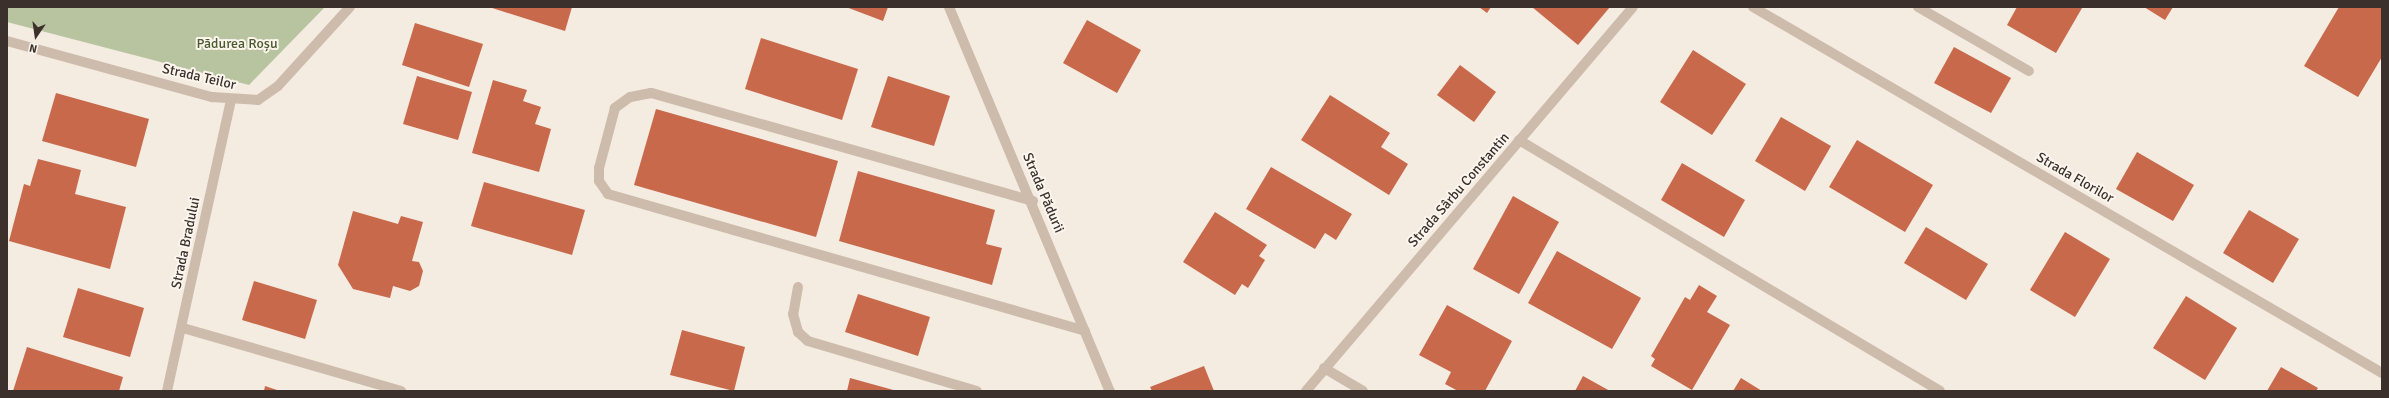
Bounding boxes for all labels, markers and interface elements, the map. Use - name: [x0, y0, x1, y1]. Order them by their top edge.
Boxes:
- north arrow: [16, 16, 56, 56]
- park label: Pădurea Roșu: [196, 36, 278, 52]
- text: N: [28, 41, 38, 55]
- street label: Strada Teilor: [160, 60, 238, 94]
- street label: Strada Sârbu Constantin: [1405, 129, 1513, 251]
- street label: Strada Florilor: [2033, 149, 2117, 207]
- street label: Strada Pădurii: [1019, 151, 1067, 235]
- street label: Strada Bradului: [168, 196, 204, 290]

